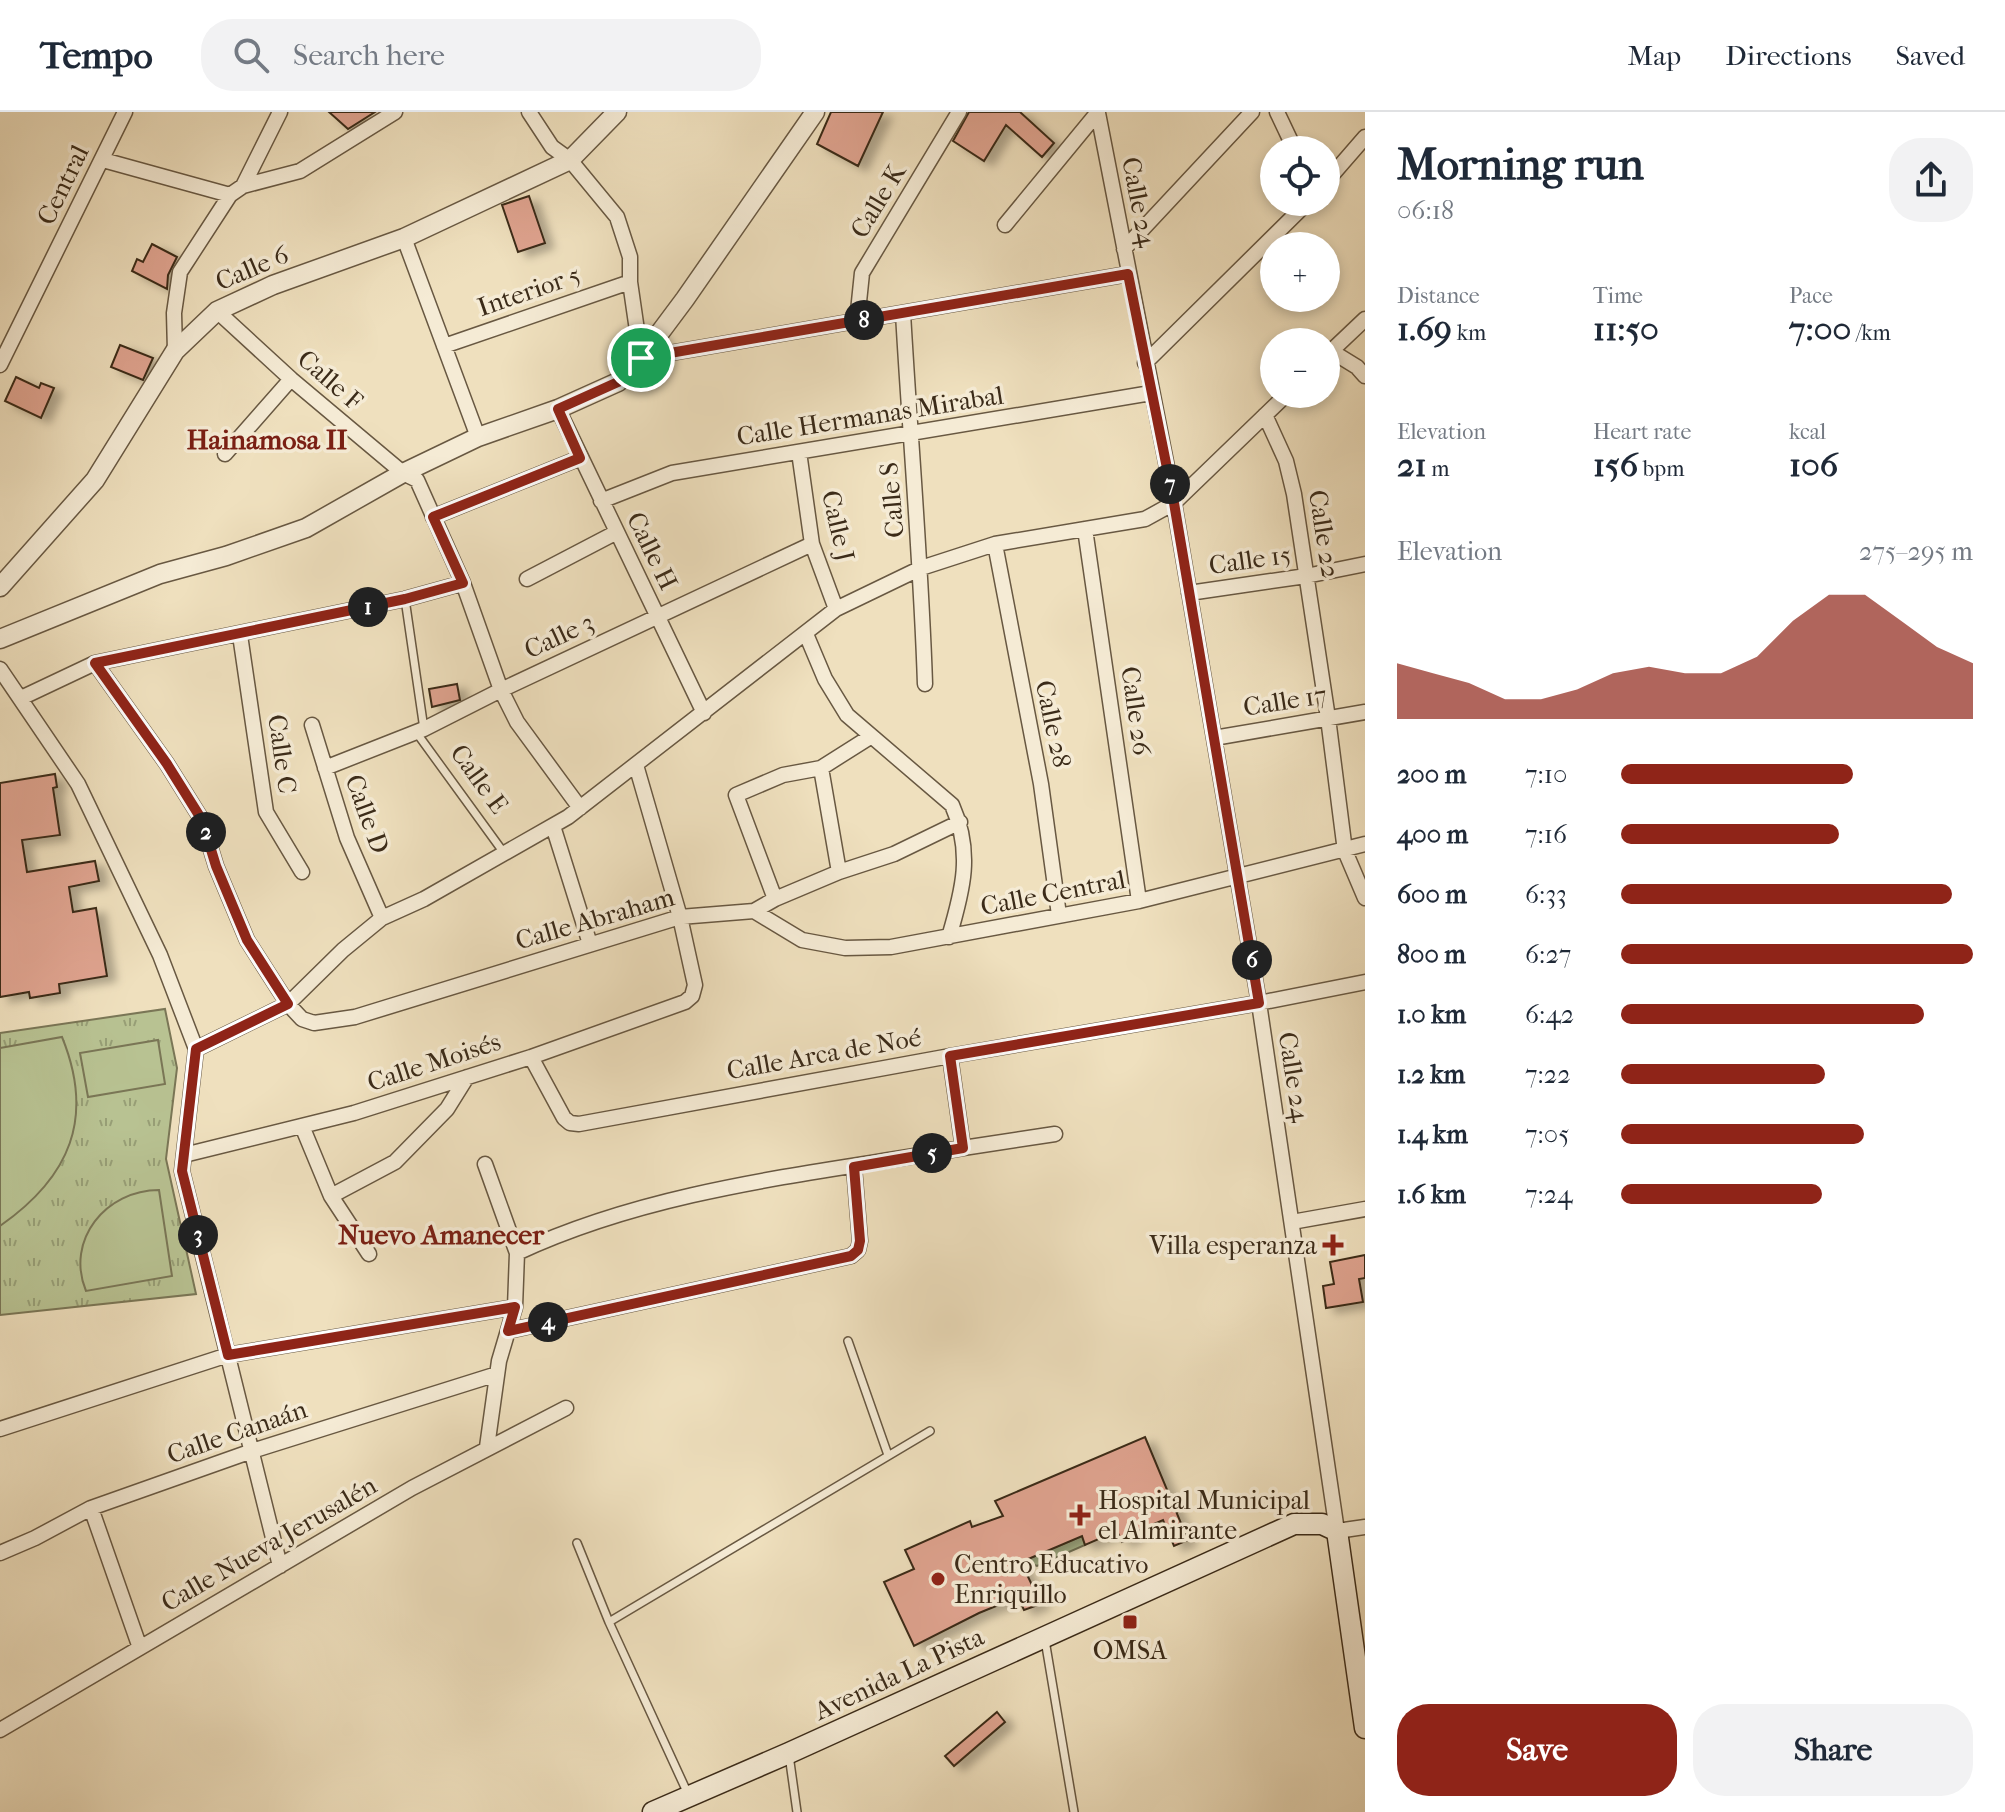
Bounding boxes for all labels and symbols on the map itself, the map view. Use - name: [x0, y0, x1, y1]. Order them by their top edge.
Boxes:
- street label: Central: [30, 140, 96, 230]
- street label: Calle 24: [1115, 154, 1163, 250]
- street label: Calle K: [844, 157, 913, 244]
- street label: Calle 6: [211, 238, 294, 297]
- street label: Interior 5: [474, 259, 584, 323]
- pin: 8: [844, 300, 884, 340]
- pin: [607, 324, 675, 392]
- street label: Calle F: [291, 343, 369, 417]
- street label: Calle Hermanas Mirabal: [734, 380, 1006, 452]
- district label: Hainamosa II: [186, 423, 348, 456]
- street label: Calle S: [873, 461, 911, 539]
- pin: 7: [1150, 464, 1190, 504]
- street label: Calle J: [815, 487, 861, 565]
- street label: Calle 22: [1302, 488, 1346, 580]
- street label: Calle H: [620, 507, 684, 595]
- street label: Calle 15: [1207, 539, 1293, 581]
- pin: 1: [348, 587, 388, 627]
- street label: Calle 3: [519, 607, 599, 665]
- street label: Calle 26: [1114, 664, 1158, 758]
- street label: Calle 28: [1029, 677, 1077, 771]
- street label: Calle 17: [1241, 679, 1329, 723]
- street label: Calle C: [261, 712, 303, 796]
- street label: Calle E: [444, 738, 515, 820]
- street label: Calle D: [338, 770, 396, 858]
- pin: 2: [186, 812, 226, 852]
- street label: Calle Central: [978, 864, 1128, 922]
- street label: Calle Abraham: [512, 881, 678, 956]
- pin: 6: [1232, 940, 1272, 980]
- street label: Calle Arca de Noé: [724, 1022, 924, 1086]
- street label: Calle Moisés: [363, 1026, 505, 1098]
- street label: Calle 24: [1272, 1030, 1317, 1125]
- pin: 5: [912, 1133, 952, 1173]
- pin: 3: [178, 1215, 218, 1255]
- district label: Nuevo Amanecer: [338, 1218, 545, 1251]
- place label: Villa esperanza: [1148, 1230, 1318, 1261]
- marker: Villa esperanza: [1324, 1236, 1342, 1254]
- pin: 4: [528, 1302, 568, 1342]
- street label: Calle Canaán: [163, 1394, 311, 1470]
- street label: Calle Nueva Jerusalén: [156, 1470, 382, 1618]
- place label: Hospital Municipal el Almirante: [1098, 1485, 1310, 1546]
- marker: Hospital Municipal el Almirante: [1069, 1504, 1091, 1526]
- place label: Centro Educativo Enriquillo: [954, 1549, 1148, 1610]
- marker: Centro Educativo Enriquillo: [929, 1570, 947, 1588]
- marker: OMSA: [1121, 1613, 1139, 1631]
- street label: Avenida La Pista: [808, 1621, 990, 1727]
- place label: OMSA: [1093, 1635, 1168, 1666]

